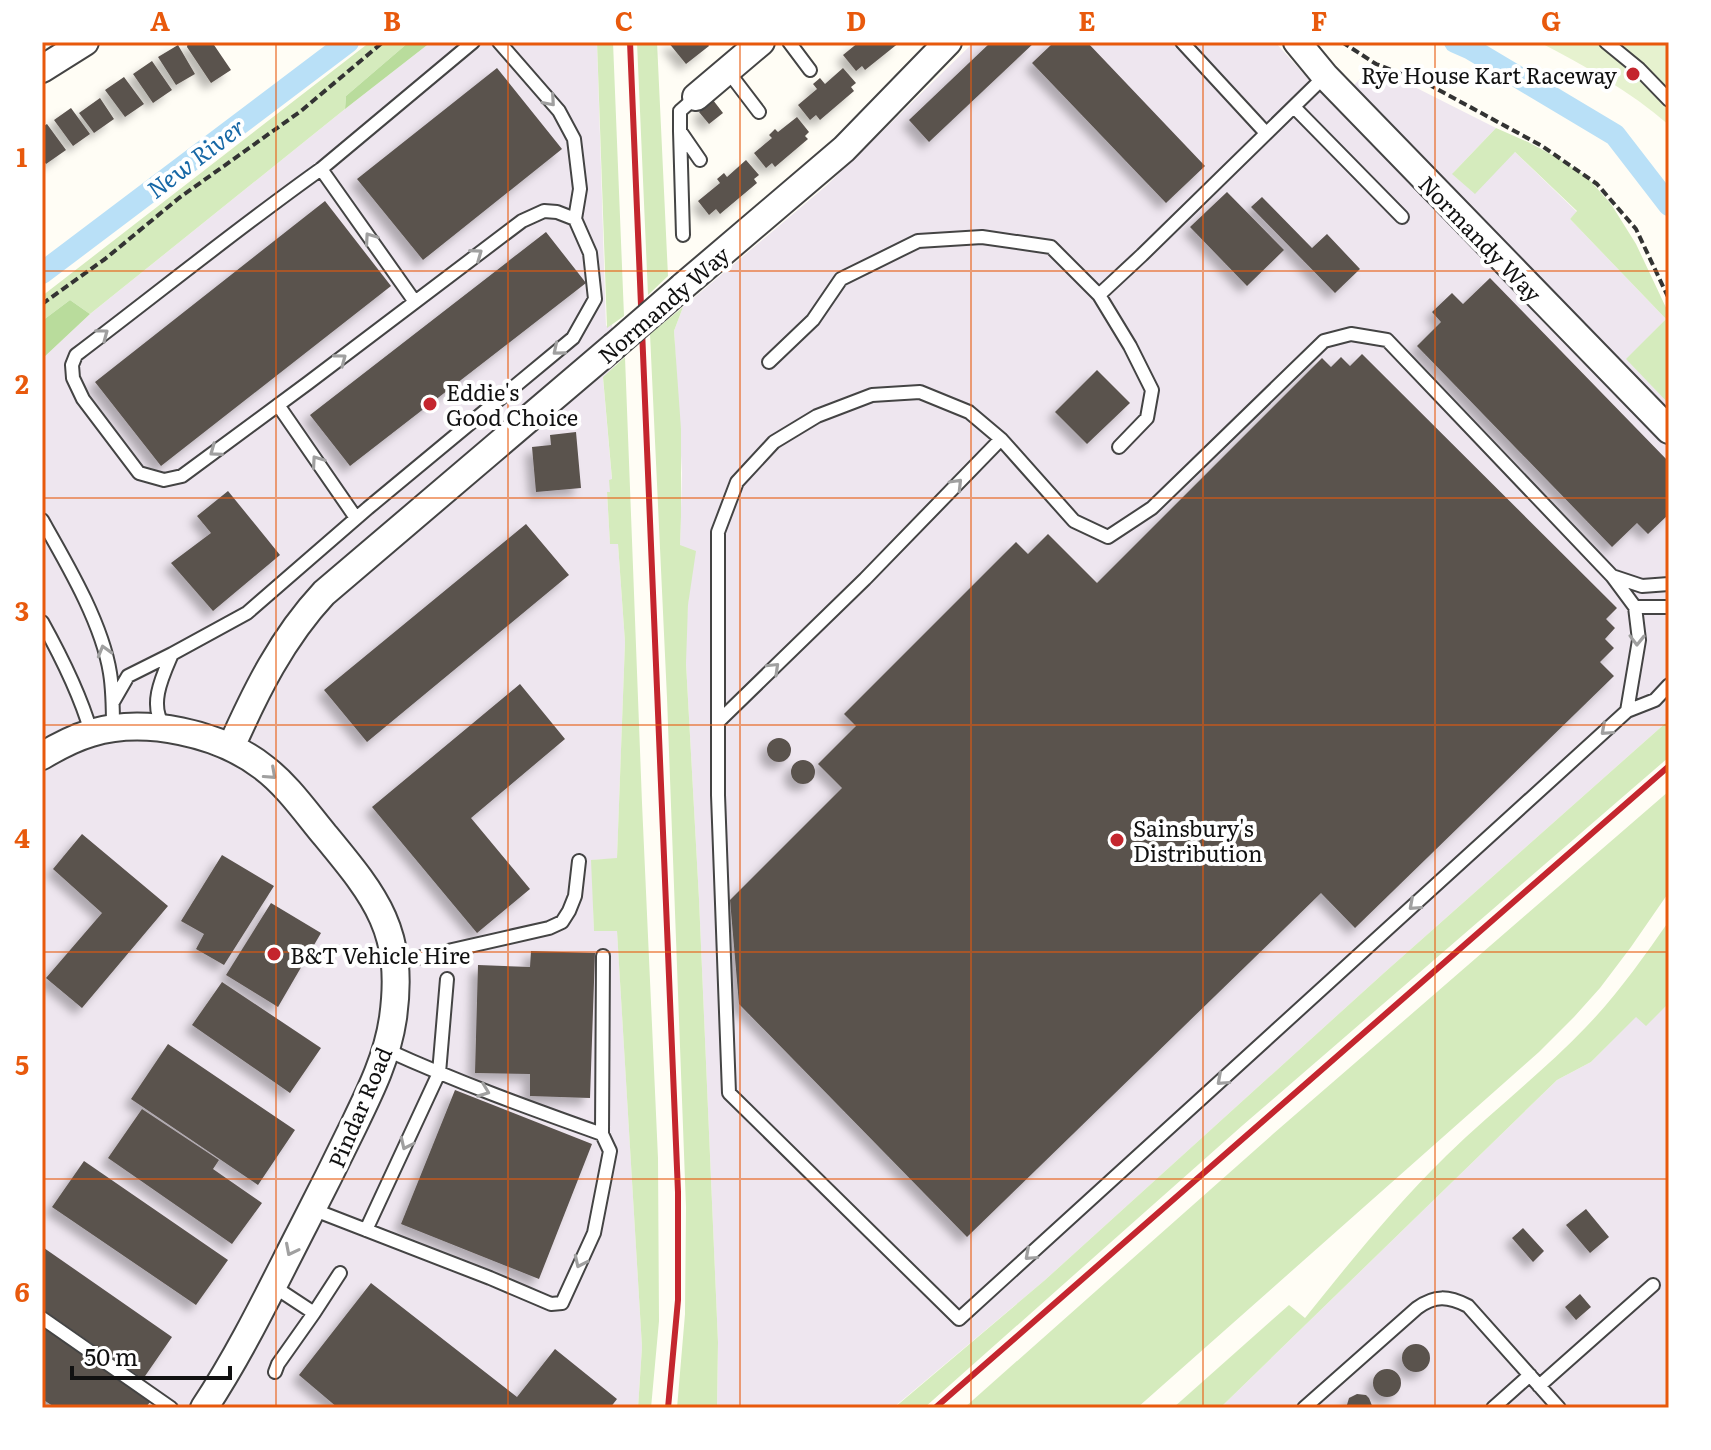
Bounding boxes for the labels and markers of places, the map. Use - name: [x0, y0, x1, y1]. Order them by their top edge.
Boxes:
- place label: Rye House Kart Raceway: [1361, 58, 1617, 91]
- marker: Rye House Kart Raceway: [1624, 65, 1642, 83]
- place label: Eddie's Good Choice: [446, 375, 578, 433]
- marker: Eddie's Good Choice: [421, 395, 439, 413]
- place label: Sainsbury's Distribution: [1133, 811, 1263, 869]
- marker: Sainsbury's Distribution: [1108, 831, 1126, 849]
- place label: B&T Vehicle Hire: [290, 938, 471, 971]
- marker: B&T Vehicle Hire: [265, 945, 283, 963]

